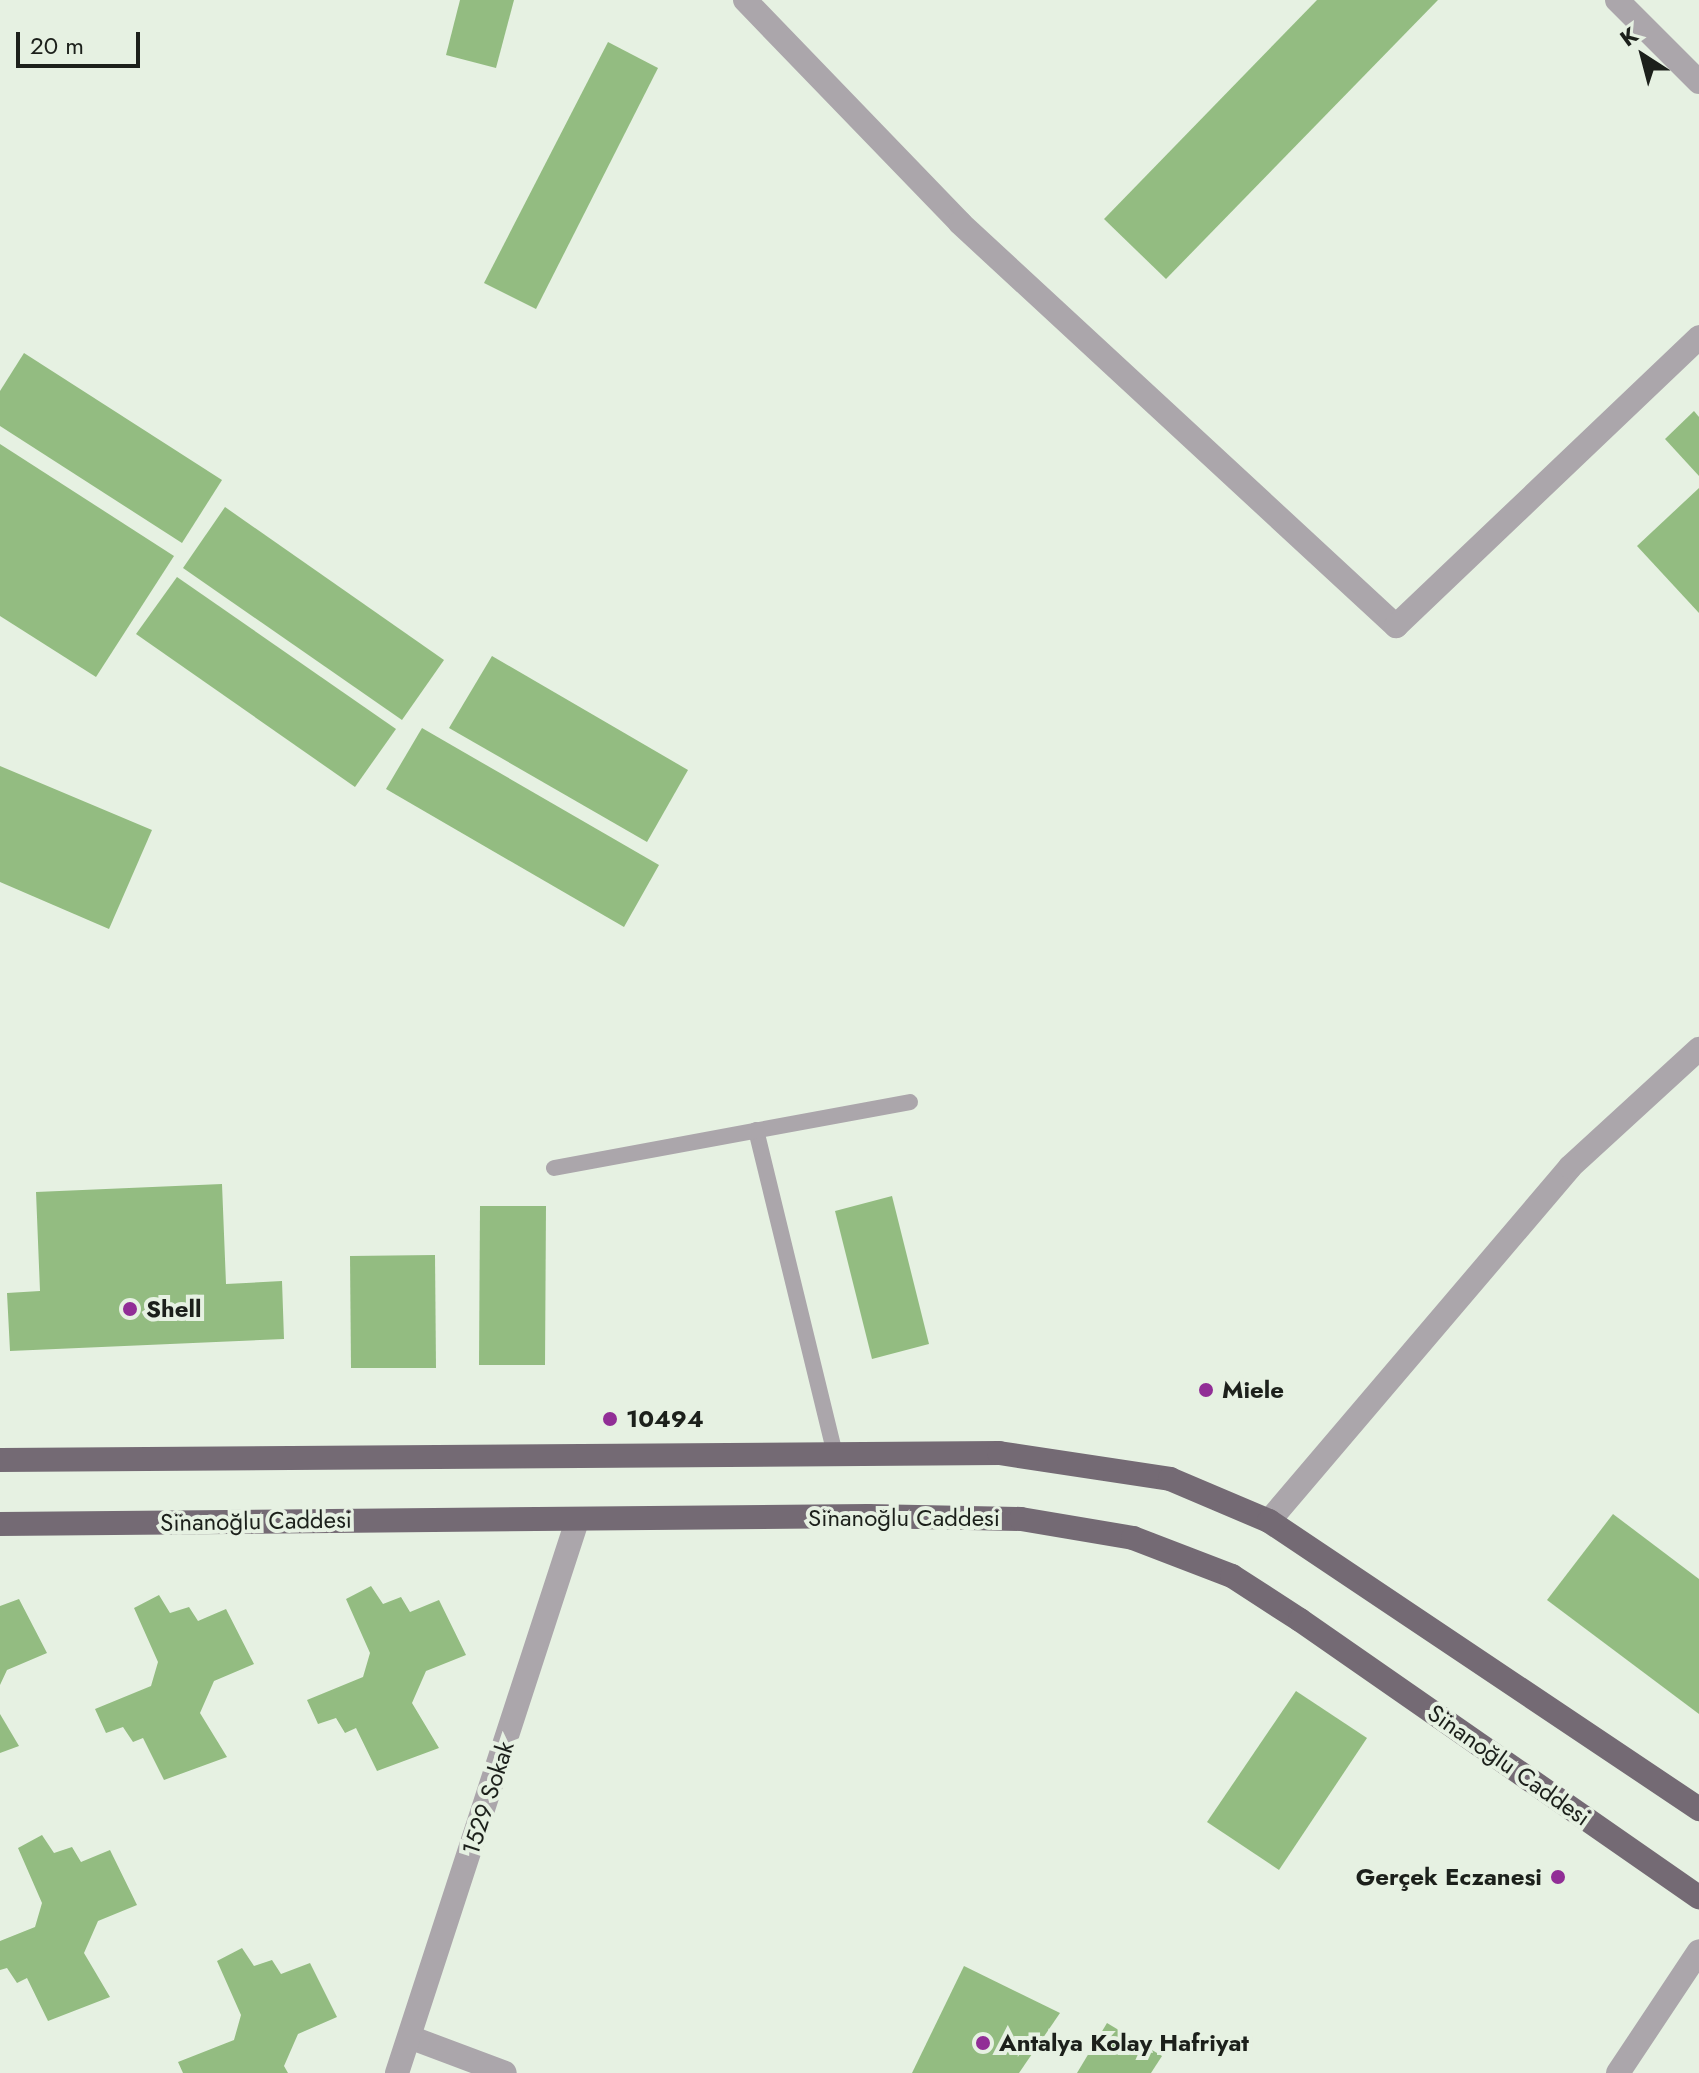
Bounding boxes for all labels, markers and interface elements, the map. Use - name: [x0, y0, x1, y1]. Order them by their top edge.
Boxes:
- scale bar: [20, 16, 144, 66]
- north arrow: [1603, 16, 1683, 96]
- text: K: [1613, 19, 1645, 54]
- text: 20 m: [30, 28, 84, 63]
- place label: Shell: [146, 1295, 201, 1323]
- marker: Shell: [121, 1300, 139, 1318]
- place label: Miele: [1222, 1376, 1284, 1404]
- marker: Miele: [1197, 1381, 1215, 1399]
- place label: 10494: [626, 1405, 704, 1433]
- marker: 10494: [601, 1410, 619, 1428]
- street label: Si̇nanoğlu Caddesi: [808, 1504, 1000, 1532]
- street label: Si̇nanoğlu Caddesi: [160, 1505, 352, 1537]
- street label: Si̇nanoğlu Caddesi: [1422, 1698, 1596, 1832]
- street label: 1529 Sokak: [456, 1737, 520, 1859]
- place label: Gerçek Eczanesi: [1356, 1863, 1542, 1891]
- marker: Gerçek Eczanesi: [1549, 1868, 1567, 1886]
- place label: Antalya Kolay Hafriyat: [999, 2029, 1249, 2057]
- marker: Antalya Kolay Hafriyat: [974, 2034, 992, 2052]

